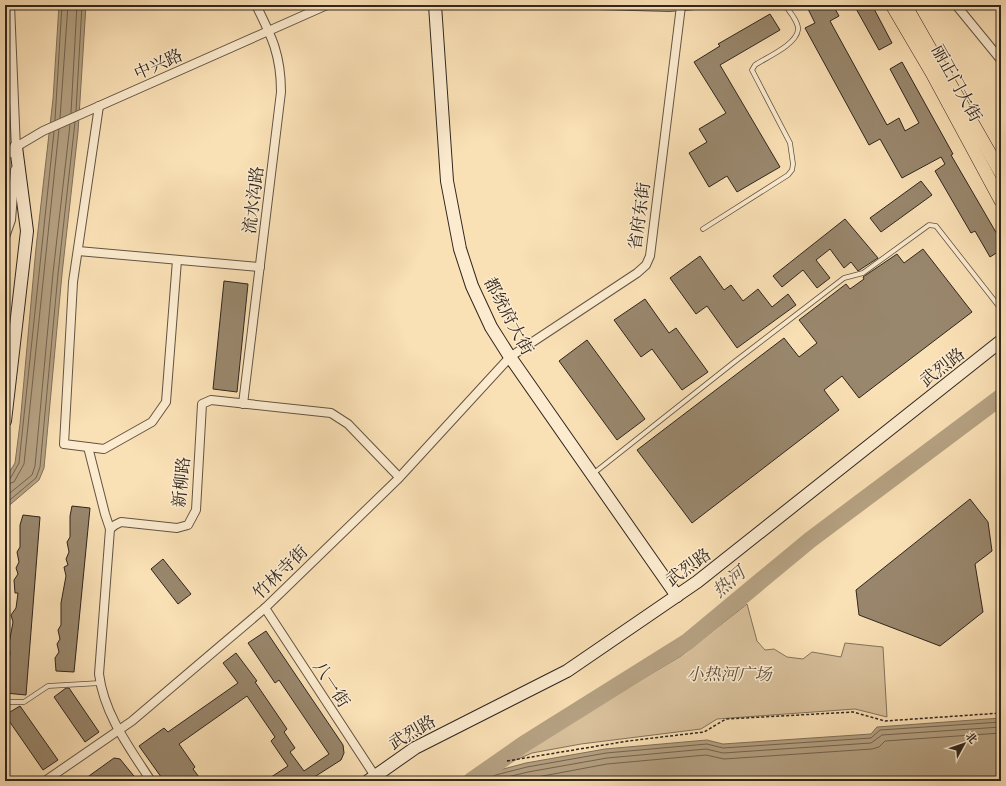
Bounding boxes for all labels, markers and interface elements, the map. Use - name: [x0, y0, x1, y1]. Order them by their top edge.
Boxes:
- street label: 丽正门大街: [924, 41, 986, 127]
- street label: 中兴路: [131, 44, 187, 87]
- street label: 流水沟路: [239, 165, 271, 235]
- street label: 省府东街: [624, 181, 658, 252]
- street label: 都统府大街: [477, 274, 538, 360]
- street label: 武烈路: [916, 343, 971, 394]
- street label: 新柳路: [168, 456, 198, 509]
- street label: 竹林寺街: [249, 541, 314, 606]
- street label: 武烈路: [661, 544, 717, 593]
- water label: 热河: [708, 560, 755, 605]
- street label: 八一街: [306, 657, 354, 713]
- park label: 小热河广场: [687, 664, 773, 688]
- street label: 武烈路: [385, 711, 441, 757]
- north arrow: [944, 724, 984, 764]
- text: 北: [961, 729, 981, 748]

